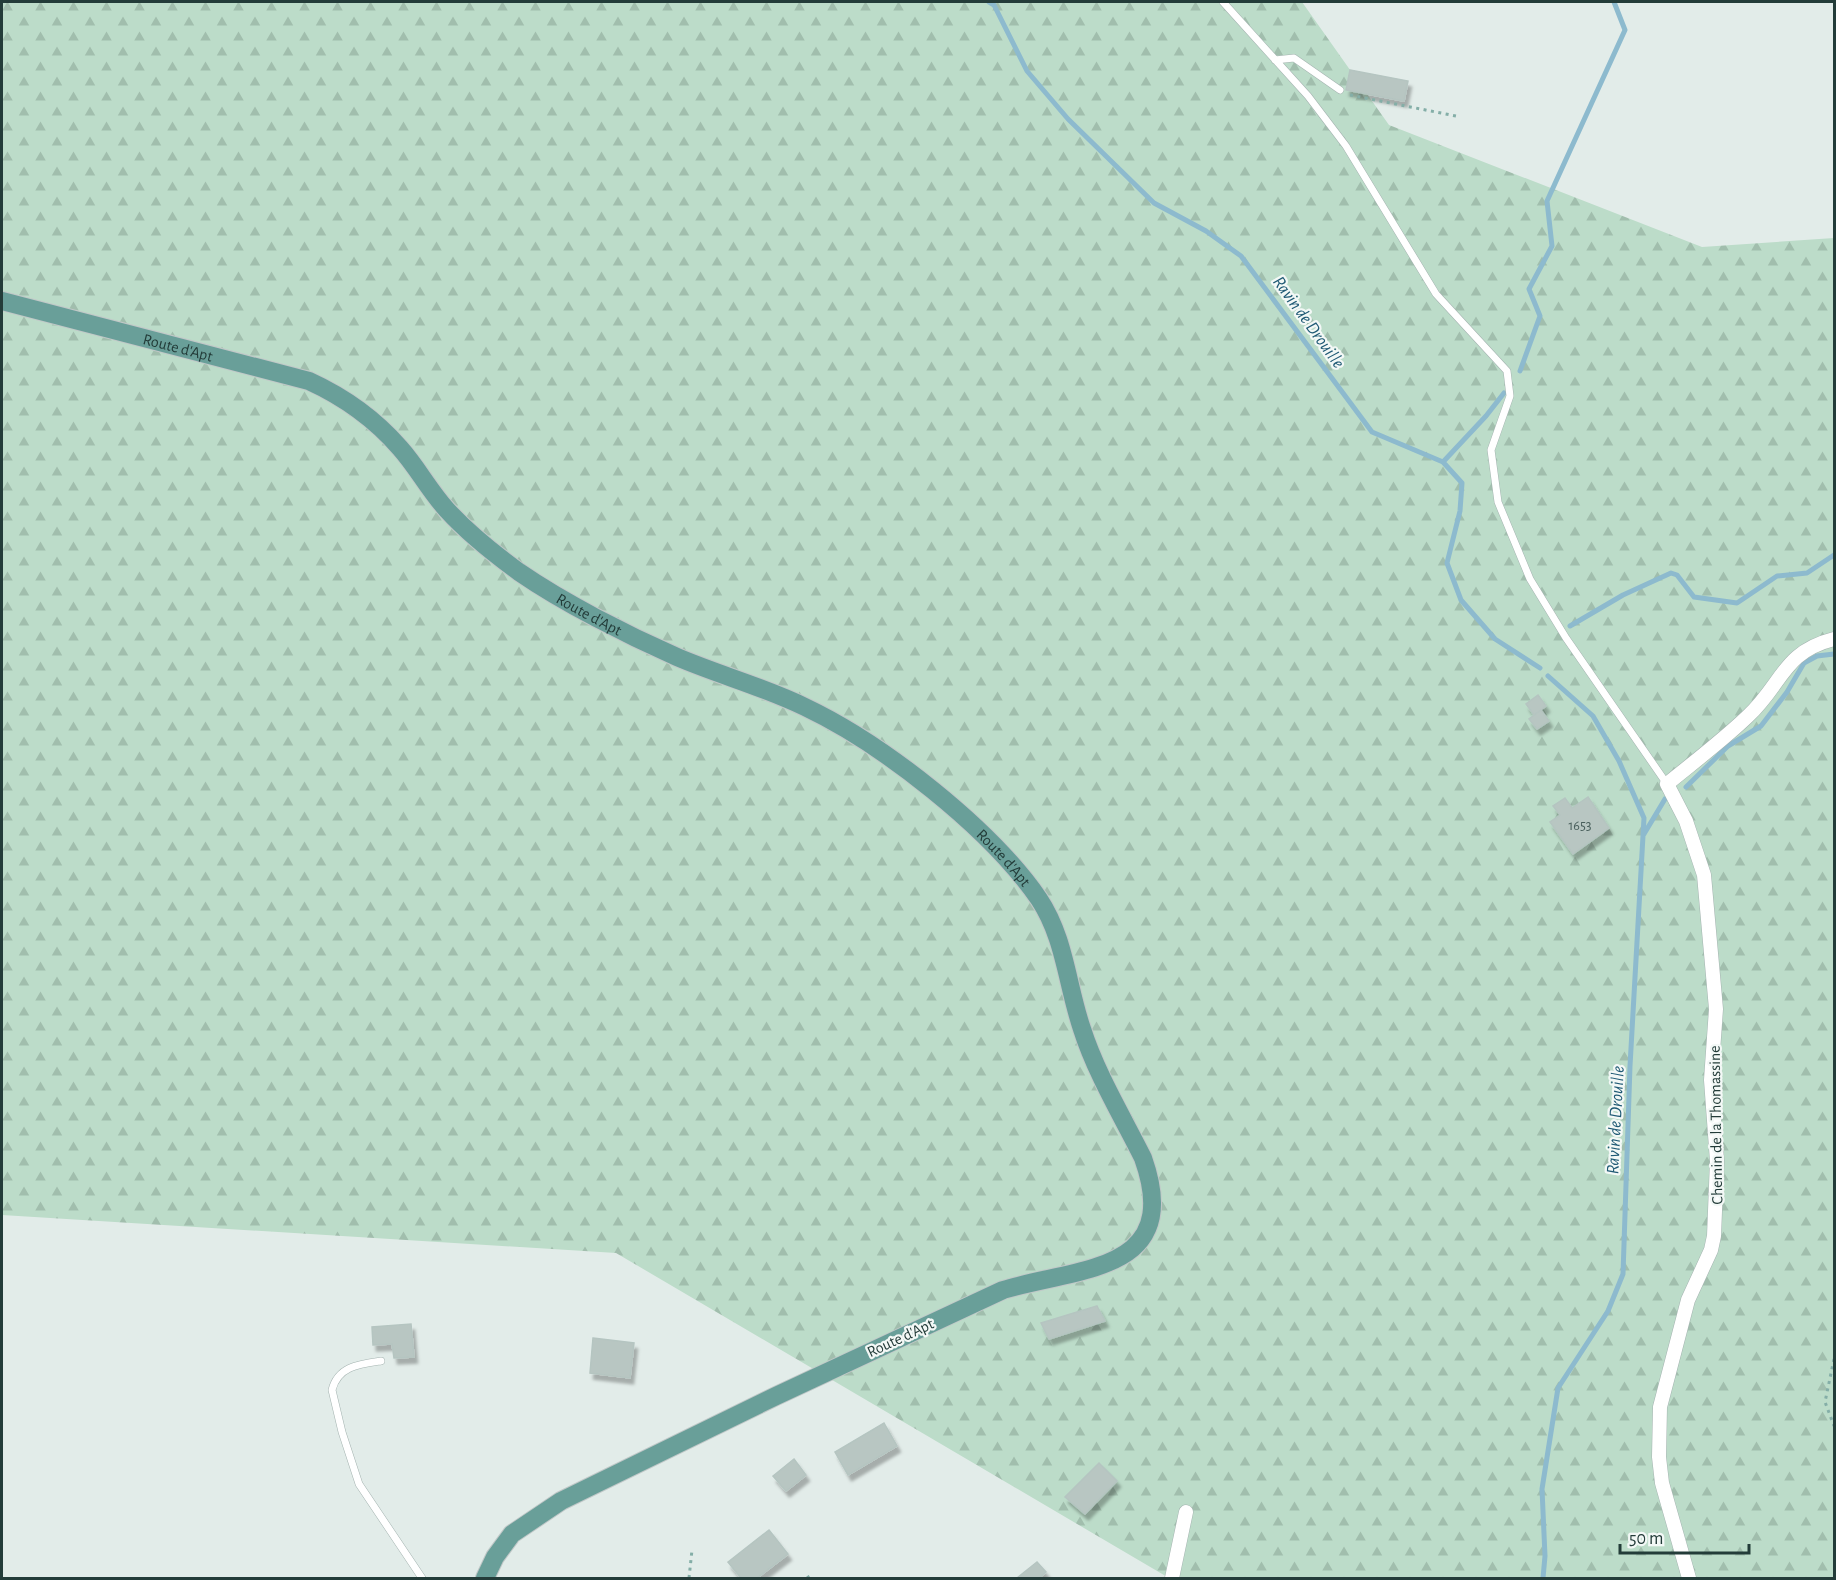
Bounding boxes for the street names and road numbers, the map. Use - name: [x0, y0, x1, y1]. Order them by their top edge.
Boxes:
- street label: Route d'Apt: [141, 331, 214, 365]
- street label: Route d'Apt: [553, 591, 624, 639]
- street label: Route d'Apt: [973, 826, 1033, 890]
- street label: Chemin de la Thomassine: [1707, 1045, 1725, 1205]
- street label: Route d'Apt: [865, 1316, 936, 1360]

